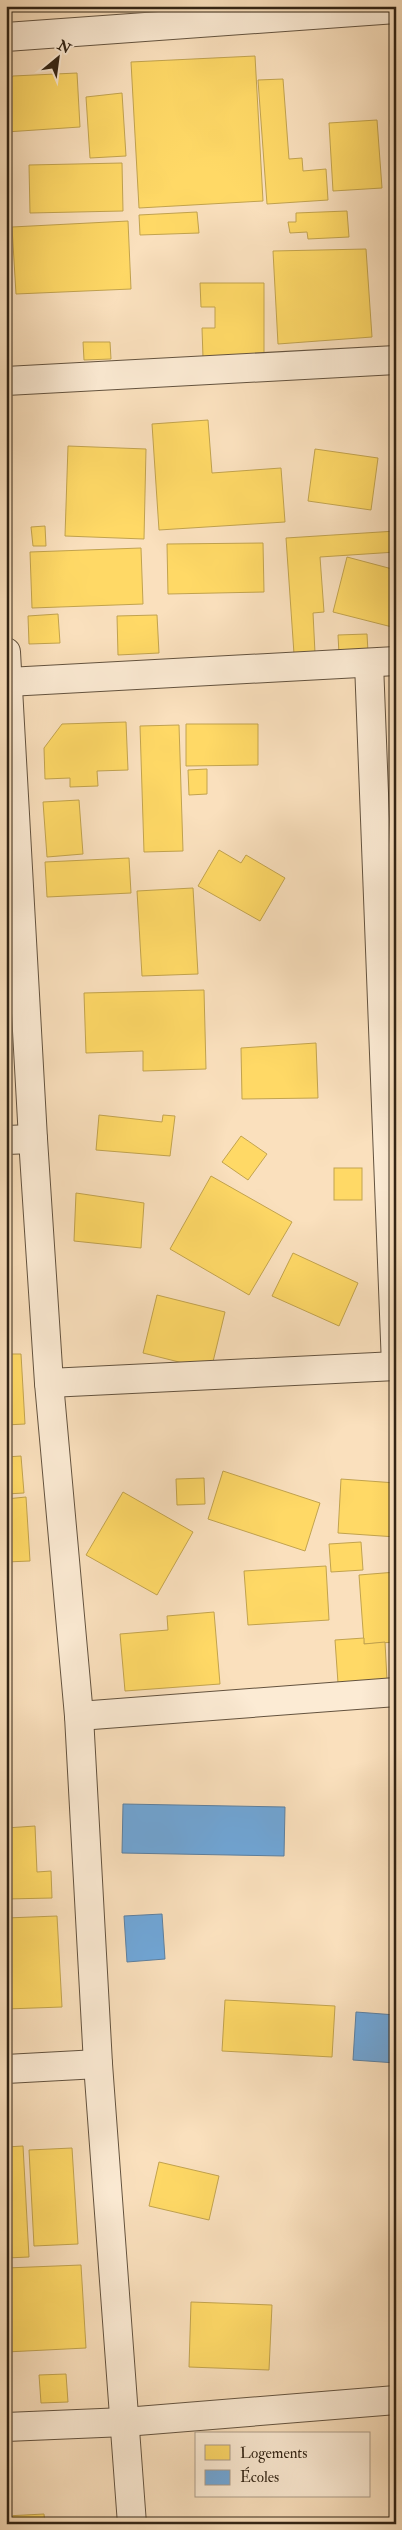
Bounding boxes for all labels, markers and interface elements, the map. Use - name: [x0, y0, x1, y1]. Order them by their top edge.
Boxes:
- north arrow: [32, 32, 82, 82]
- text: N: [54, 36, 74, 58]
- legend: [195, 2432, 370, 2498]
- text: Logements: [240, 2444, 307, 2463]
- text: Écoles: [240, 2466, 279, 2487]

